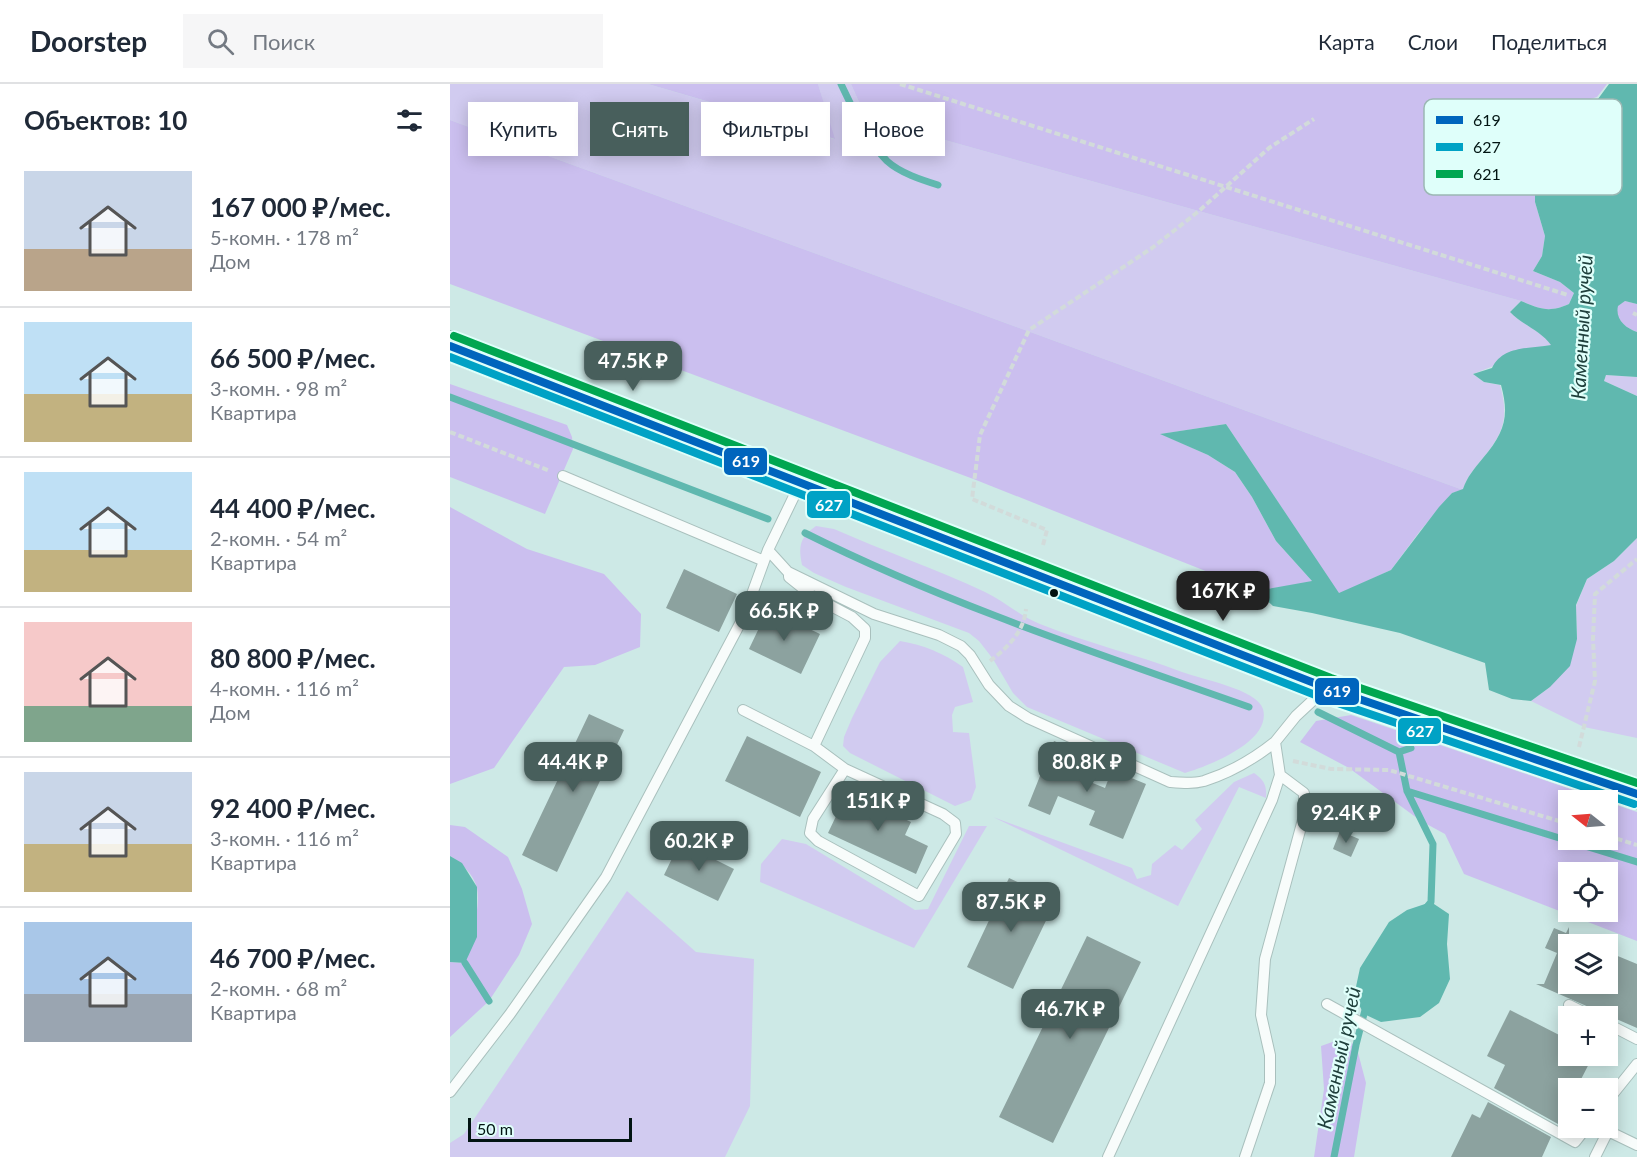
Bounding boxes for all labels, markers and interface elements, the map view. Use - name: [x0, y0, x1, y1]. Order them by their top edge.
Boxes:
- search box: [183, 14, 603, 68]
- text: Doorstep: [30, 24, 147, 58]
- icon: search: [204, 25, 237, 58]
- text: Поиск: [252, 28, 315, 55]
- text: Карта: [1318, 29, 1375, 54]
- text: Слои: [1408, 29, 1458, 54]
- text: Поделиться: [1491, 29, 1607, 54]
- legend: [1424, 99, 1622, 195]
- chip: Купить: [468, 102, 578, 156]
- chip: Снять: [590, 102, 689, 156]
- chip: Фильтры: [701, 102, 830, 156]
- chip: Новое: [842, 102, 945, 156]
- text: Объектов: 10: [24, 104, 187, 136]
- icon: filters: [393, 104, 426, 137]
- text: 619: [1473, 110, 1501, 129]
- text: 627: [1473, 137, 1501, 156]
- text: 621: [1473, 164, 1501, 183]
- text: 167 000 ₽/мес.: [210, 191, 391, 223]
- icon: home: [72, 195, 144, 267]
- text: 5-комн. · 178 m²: [210, 225, 359, 249]
- text: Дом: [210, 249, 251, 273]
- water label: Каменный ручей: [1565, 254, 1597, 400]
- pin: 47.5K ₽: [578, 341, 688, 392]
- text: 66 500 ₽/мес.: [210, 342, 376, 374]
- icon: home: [72, 346, 144, 418]
- text: 47.5K ₽: [598, 348, 668, 372]
- text: 3-комн. · 98 m²: [210, 376, 347, 400]
- text: Квартира: [210, 400, 297, 424]
- line badge: 619: [723, 447, 768, 476]
- text: 619: [732, 451, 760, 470]
- line badge: 627: [806, 490, 851, 519]
- text: 44 400 ₽/мес.: [210, 492, 376, 524]
- text: 627: [815, 495, 843, 514]
- icon: home: [72, 496, 144, 568]
- text: 2-комн. · 54 m²: [210, 526, 347, 550]
- text: Квартира: [210, 550, 297, 574]
- pin: 167K ₽: [1174, 571, 1272, 622]
- text: 167K ₽: [1190, 578, 1256, 602]
- unlabelled marker: [1048, 587, 1060, 599]
- pin: 66.5K ₽: [729, 591, 839, 642]
- text: 66.5K ₽: [749, 598, 819, 622]
- text: 80 800 ₽/мес.: [210, 642, 376, 674]
- icon: home: [72, 646, 144, 718]
- text: 4-комн. · 116 m²: [210, 676, 359, 700]
- line badge: 619: [1314, 677, 1360, 706]
- text: 619: [1323, 681, 1351, 700]
- text: Дом: [210, 700, 251, 724]
- line badge: 627: [1397, 717, 1442, 745]
- text: 627: [1406, 721, 1434, 740]
- pin: 44.4K ₽: [518, 742, 628, 793]
- pin: 80.8K ₽: [1032, 742, 1142, 793]
- text: 44.4K ₽: [538, 749, 608, 773]
- text: 80.8K ₽: [1052, 749, 1122, 773]
- pin: 151K ₽: [829, 781, 927, 832]
- text: 151K ₽: [845, 788, 911, 812]
- north arrow: [1558, 790, 1618, 850]
- map controls: [1558, 790, 1618, 1138]
- text: 92 400 ₽/мес.: [210, 792, 376, 824]
- pin: 92.4K ₽: [1291, 793, 1401, 844]
- icon: home: [72, 796, 144, 868]
- text: 92.4K ₽: [1311, 800, 1381, 824]
- pin: 60.2K ₽: [644, 821, 754, 872]
- text: 3-комн. · 116 m²: [210, 826, 359, 850]
- text: 60.2K ₽: [664, 828, 734, 852]
- text: Квартира: [210, 850, 297, 874]
- button: locate: [1558, 862, 1618, 922]
- pin: 87.5K ₽: [956, 882, 1066, 933]
- text: 87.5K ₽: [976, 889, 1046, 913]
- button: layers: [1558, 934, 1618, 994]
- text: 46 700 ₽/мес.: [210, 942, 376, 974]
- icon: home: [72, 946, 144, 1018]
- text: 2-комн. · 68 m²: [210, 976, 347, 1000]
- water label: Каменный ручей: [1311, 985, 1365, 1131]
- pin: 46.7K ₽: [1015, 989, 1125, 1040]
- text: 46.7K ₽: [1035, 996, 1105, 1020]
- text: Квартира: [210, 1000, 297, 1024]
- button: +: [1558, 1006, 1618, 1066]
- button: −: [1558, 1078, 1618, 1138]
- scale bar: [468, 1115, 632, 1142]
- text: 50 m: [477, 1119, 513, 1138]

